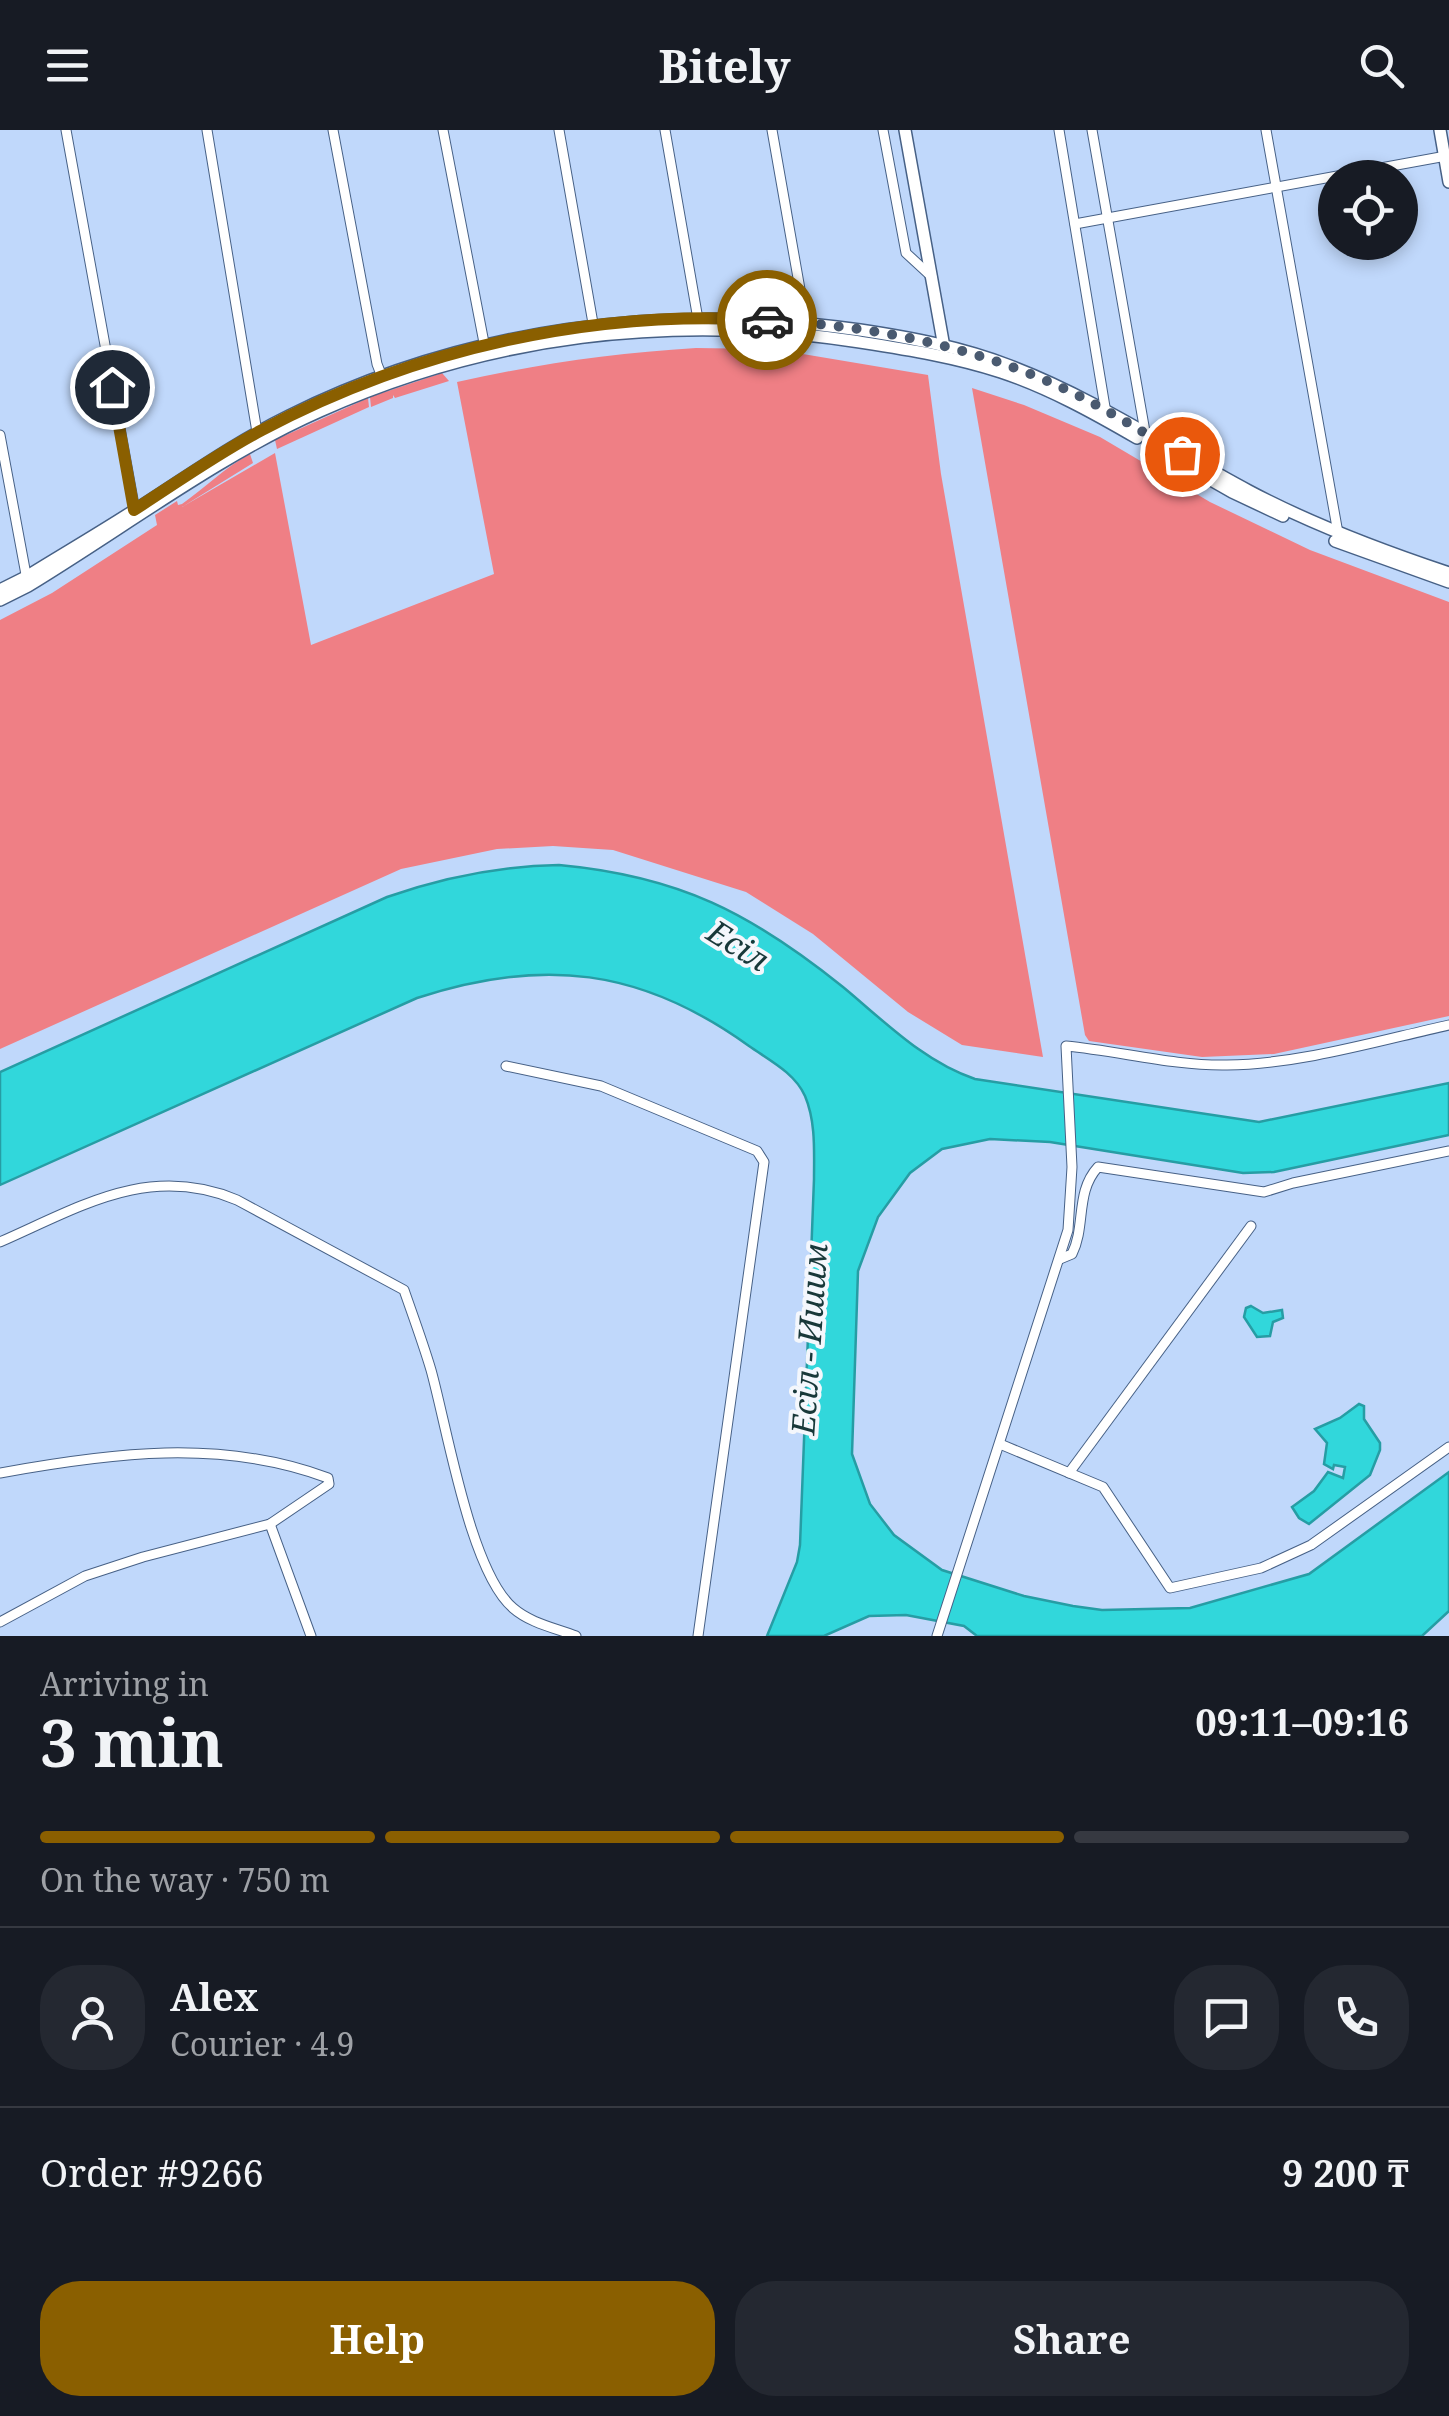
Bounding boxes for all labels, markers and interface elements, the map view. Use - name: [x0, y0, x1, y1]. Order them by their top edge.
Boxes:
- text: Bitely: [659, 35, 790, 96]
- icon: menu: [40, 38, 95, 93]
- icon: search: [1354, 38, 1409, 93]
- map controls: [1318, 160, 1418, 260]
- button: locate: [1318, 160, 1418, 260]
- courier: [717, 270, 817, 370]
- icon: car: [740, 293, 795, 348]
- pin: [70, 345, 155, 430]
- icon: home: [85, 360, 140, 415]
- pin: [1140, 412, 1225, 497]
- icon: bag: [1155, 427, 1210, 482]
- water label: Есіл: [699, 909, 778, 980]
- water label: Есіл - Ишим: [780, 1242, 837, 1437]
- text: Arriving in: [40, 1662, 209, 1705]
- text: 09:11–09:16: [1195, 1695, 1409, 1747]
- text: 3 min: [40, 1698, 224, 1786]
- text: On the way · 750 m: [40, 1858, 330, 1901]
- button: person: [40, 1965, 145, 2070]
- button: chat: [1174, 1965, 1279, 2070]
- button: phone: [1304, 1965, 1409, 2070]
- text: Alex: [170, 1970, 258, 2022]
- text: Courier · 4.9: [170, 2022, 354, 2065]
- text: Order #9266: [40, 2146, 264, 2198]
- text: 9 200 ₸: [1282, 2146, 1409, 2198]
- button: Help: [40, 2281, 715, 2396]
- button: Share: [735, 2281, 1409, 2396]

